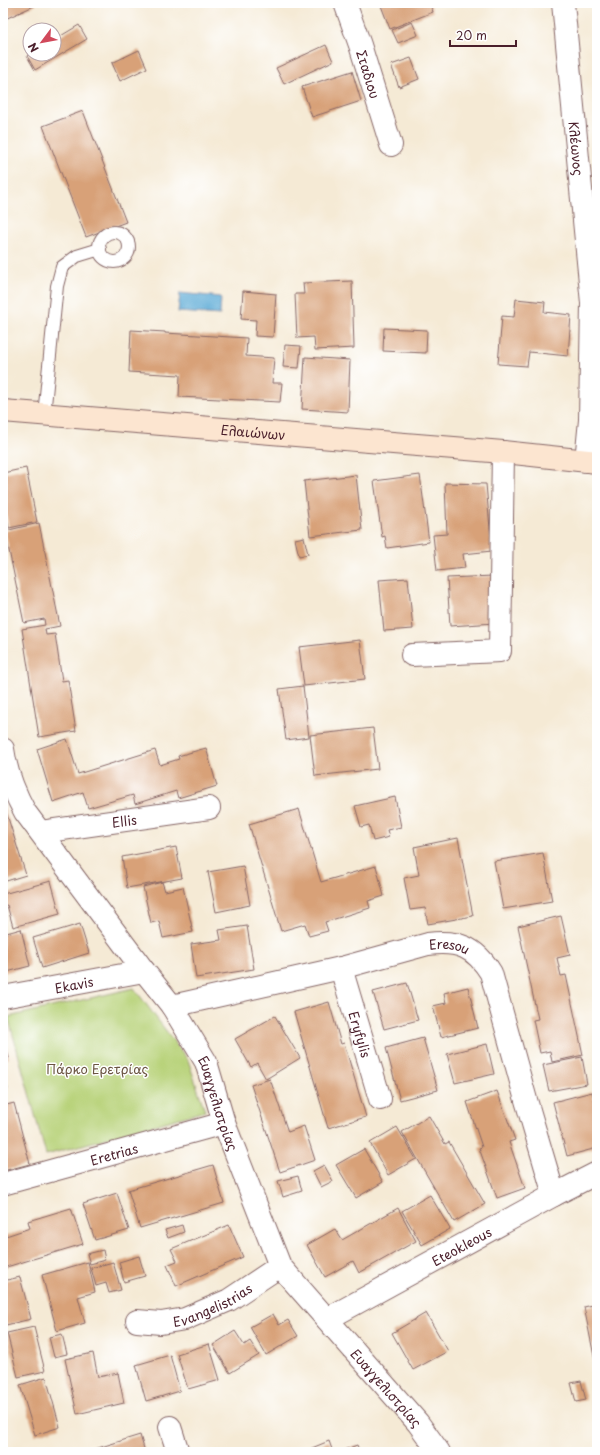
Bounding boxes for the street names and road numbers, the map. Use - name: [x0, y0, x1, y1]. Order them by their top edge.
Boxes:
- street label: Σταδιου: [353, 47, 385, 101]
- street label: Κλέωνος: [565, 120, 589, 177]
- street label: Ελαιώνων: [220, 419, 286, 444]
- street label: Ellis: [110, 809, 138, 831]
- street label: Eresou: [428, 933, 473, 958]
- street label: Ekavis: [53, 971, 95, 997]
- street label: Eryfylis: [345, 1009, 377, 1060]
- street label: Ευαγγελιστρίας: [194, 1051, 243, 1154]
- street label: Eretrias: [88, 1138, 140, 1169]
- street label: Eteokleous: [428, 1222, 495, 1270]
- street label: Evangelistrias: [172, 1278, 255, 1330]
- street label: Ευαγγελιστρίας: [347, 1344, 427, 1431]

